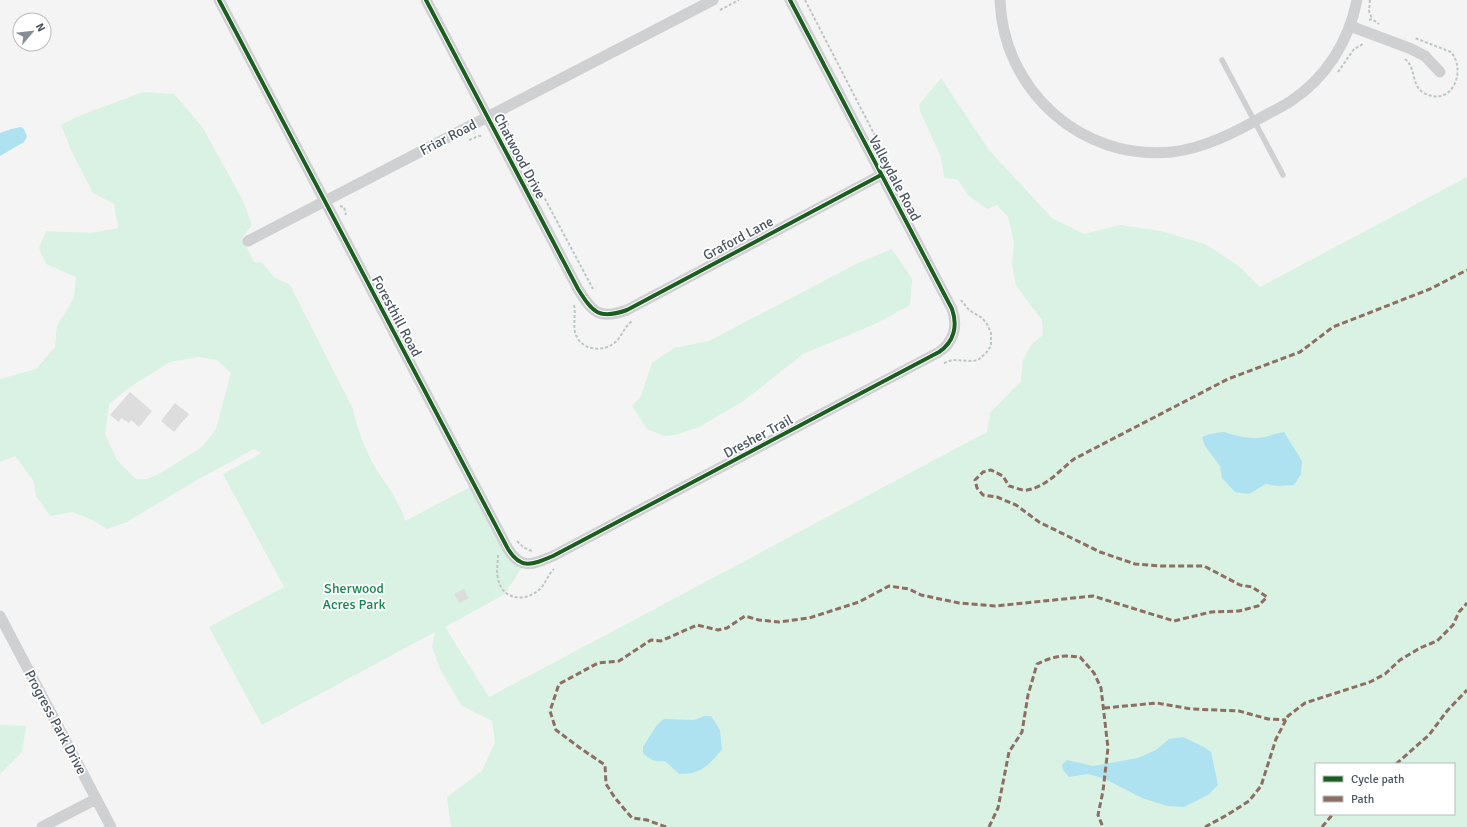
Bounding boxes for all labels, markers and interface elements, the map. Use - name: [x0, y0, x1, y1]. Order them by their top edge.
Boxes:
- north arrow: [12, 12, 52, 52]
- text: N: [33, 21, 48, 34]
- street label: Chatwood Drive: [490, 111, 549, 202]
- street label: Friar Road: [417, 116, 479, 159]
- street label: Valleydale Road: [865, 133, 924, 224]
- street label: Graford Lane: [700, 213, 776, 264]
- street label: Foresthill Road: [368, 273, 425, 360]
- street label: Dresher Trail: [721, 411, 796, 462]
- park label: Sherwood Acres Park: [322, 580, 386, 613]
- street label: Progress Park Drive: [21, 667, 90, 777]
- legend: [1315, 763, 1455, 815]
- text: Cycle path: [1351, 772, 1404, 787]
- text: Path: [1351, 792, 1374, 807]

